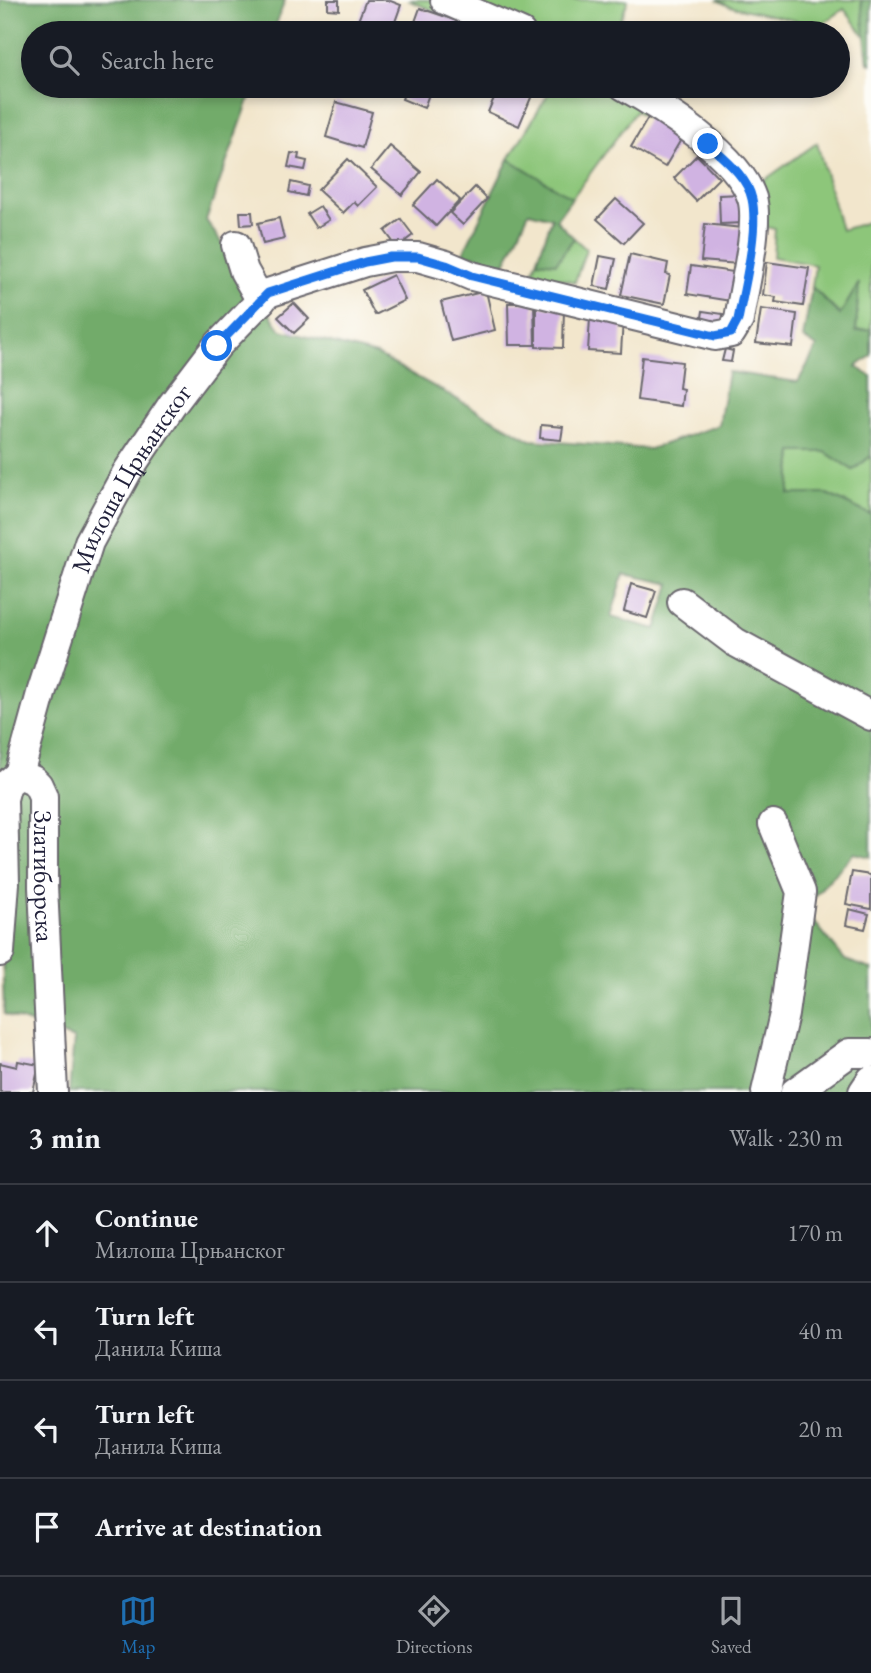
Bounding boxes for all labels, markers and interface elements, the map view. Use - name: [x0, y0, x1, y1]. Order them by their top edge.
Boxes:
- search box: [21, 21, 850, 98]
- icon: search: [45, 41, 83, 79]
- text: Search here: [101, 43, 214, 77]
- route end: [692, 128, 723, 159]
- route start: [201, 330, 232, 361]
- street label: Милоша Црњанског: [63, 377, 199, 577]
- street label: Златиборска: [26, 810, 63, 944]
- text: 3 min: [28, 1118, 101, 1157]
- text: Walk · 230 m: [729, 1123, 843, 1153]
- text: Continue: [95, 1201, 198, 1235]
- icon: ahead: [28, 1214, 66, 1252]
- text: 170 m: [787, 1218, 843, 1248]
- text: Милоша Црњанског: [95, 1235, 285, 1265]
- text: Turn left: [95, 1299, 194, 1333]
- icon: left: [28, 1312, 66, 1350]
- text: 40 m: [798, 1316, 843, 1346]
- text: Данила Киша: [95, 1333, 222, 1363]
- text: Turn left: [95, 1397, 194, 1431]
- icon: left: [28, 1410, 66, 1448]
- text: 20 m: [798, 1414, 843, 1444]
- text: Данила Киша: [95, 1431, 222, 1461]
- icon: arrive: [28, 1508, 66, 1546]
- text: Arrive at destination: [95, 1510, 322, 1544]
- tab: Map: [119, 1592, 157, 1659]
- tab: Directions: [396, 1592, 472, 1659]
- tab: Saved: [711, 1592, 752, 1659]

